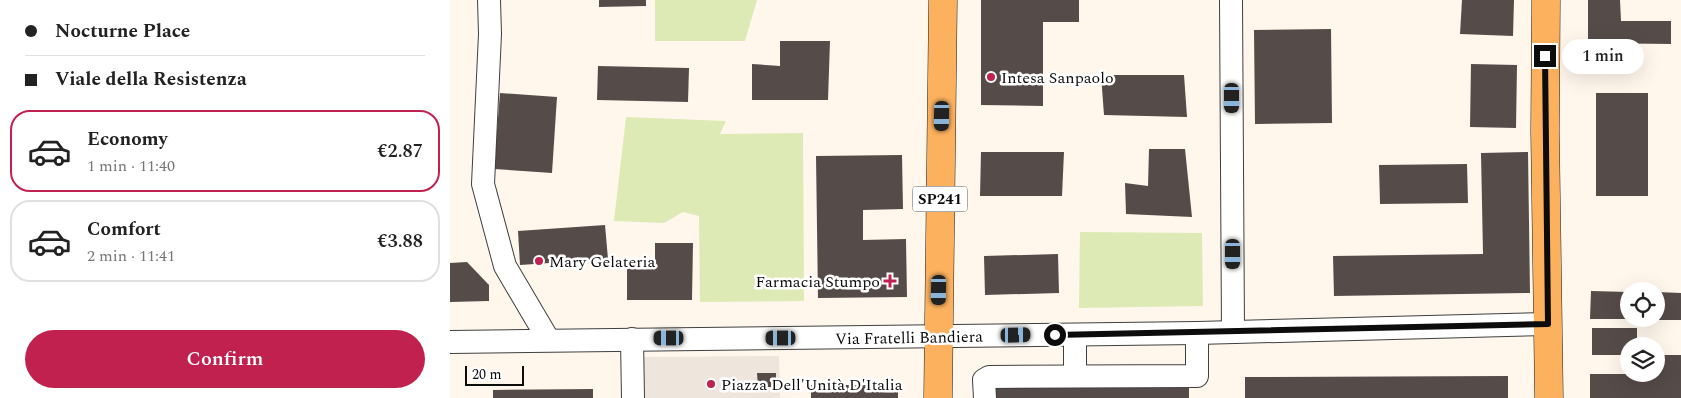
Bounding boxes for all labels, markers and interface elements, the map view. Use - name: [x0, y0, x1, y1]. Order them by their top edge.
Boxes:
- text: Nocturne Place: [55, 17, 190, 46]
- callout: 1 min: [1562, 38, 1645, 74]
- text: 1 min: [1582, 44, 1624, 68]
- route end: [1534, 45, 1556, 67]
- text: Viale della Resistenza: [55, 65, 247, 94]
- place label: Intesa Sanpaolo: [1001, 66, 1114, 90]
- marker: Intesa Sanpaolo: [985, 71, 997, 83]
- car: [1224, 83, 1239, 113]
- car: [934, 101, 949, 131]
- text: Economy: [87, 125, 168, 154]
- icon: car: [27, 129, 72, 174]
- text: €2.87: [377, 137, 423, 166]
- text: 1 min · 11:40: [87, 154, 175, 178]
- road number: SP241: [912, 186, 968, 212]
- text: Comfort: [87, 215, 161, 244]
- icon: car: [27, 219, 72, 264]
- text: €3.88: [377, 227, 423, 256]
- car: [1225, 239, 1240, 269]
- text: 2 min · 11:41: [87, 244, 175, 268]
- place label: Mary Gelateria: [549, 250, 656, 274]
- marker: Mary Gelateria: [533, 255, 545, 267]
- place label: Farmacia Stumpo: [755, 270, 880, 294]
- marker: Farmacia Stumpo: [884, 275, 896, 287]
- car: [931, 275, 946, 305]
- map controls: [1620, 282, 1665, 382]
- button: locate: [1620, 282, 1665, 327]
- route start: [1044, 324, 1066, 346]
- street label: Via Fratelli Bandiera: [835, 325, 983, 351]
- car: [1000, 327, 1031, 343]
- button: Confirm: [25, 330, 425, 388]
- car: [654, 331, 684, 346]
- car: [766, 331, 796, 346]
- button: layers: [1620, 337, 1665, 382]
- scale bar: [465, 363, 524, 386]
- text: 20 m: [472, 364, 502, 385]
- place label: Piazza Dell'Unità D'Italia: [721, 373, 903, 397]
- marker: Piazza Dell'Unità D'Italia: [705, 378, 717, 390]

